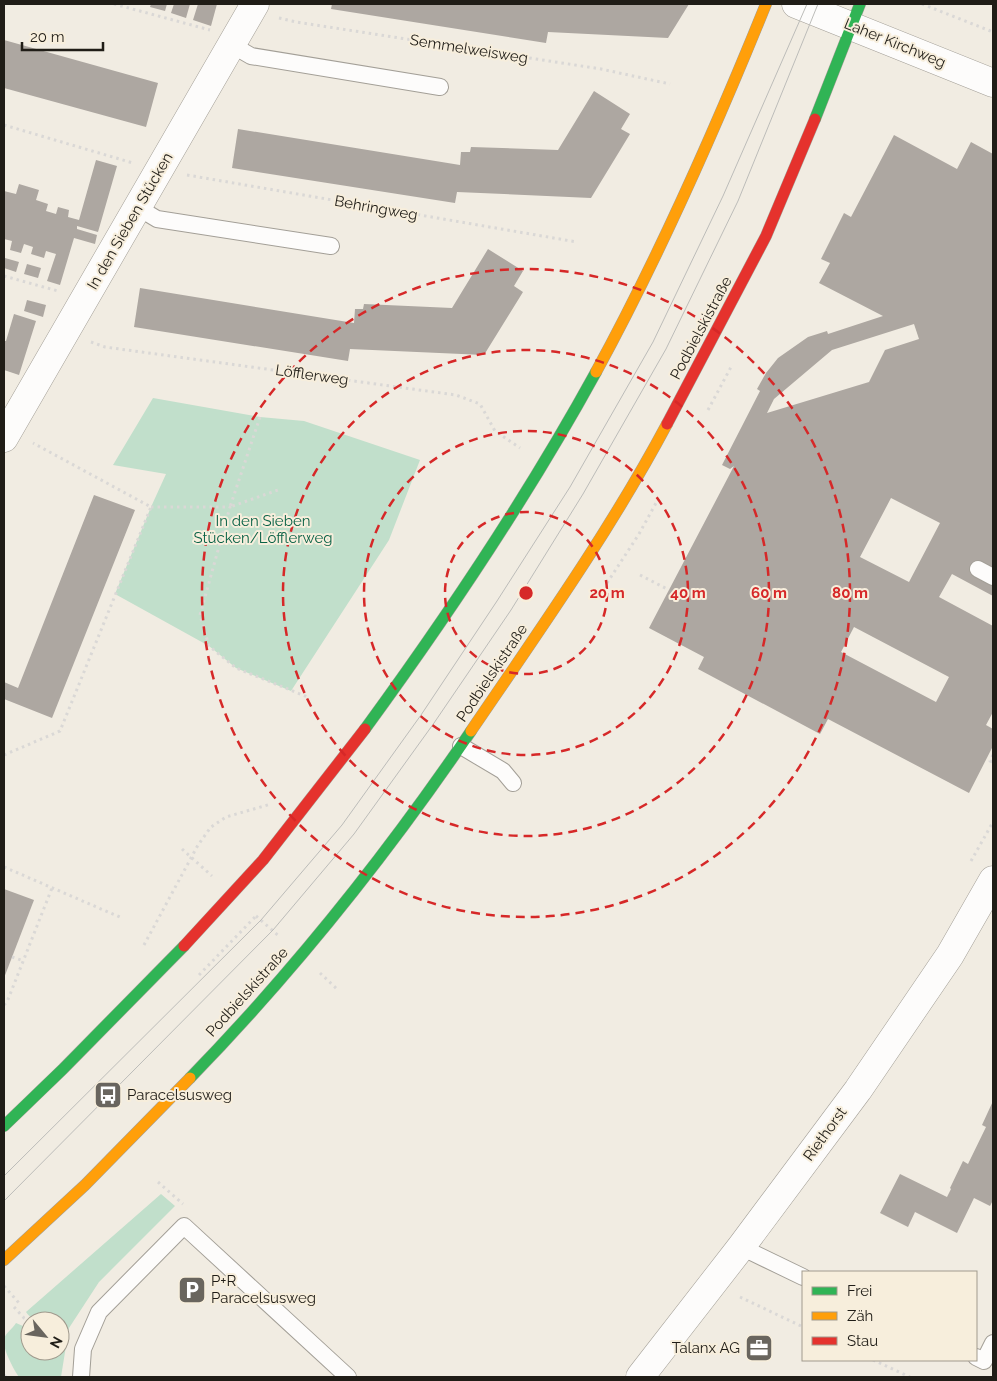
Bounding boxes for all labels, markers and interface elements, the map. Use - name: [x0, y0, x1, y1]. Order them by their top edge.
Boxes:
- street label: Laher Kirchweg: [842, 14, 948, 72]
- scale bar: [22, 20, 104, 52]
- text: 20 m: [30, 28, 65, 46]
- street label: Semmelweisweg: [409, 31, 529, 67]
- street label: In den Sieben Stücken: [83, 149, 177, 293]
- street label: Behringweg: [333, 192, 419, 224]
- street label: Podbielskistraße: [666, 273, 736, 383]
- street label: Löfflerweg: [274, 361, 350, 389]
- park label: In den Sieben Stücken/Löfflerweg: [194, 512, 333, 547]
- centre of rings: [517, 584, 535, 602]
- text: 20 m: [589, 584, 625, 602]
- text: 40 m: [670, 584, 706, 602]
- text: 60 m: [751, 584, 787, 602]
- text: 80 m: [832, 584, 868, 602]
- street label: Podbielskistraße: [453, 621, 531, 725]
- street label: Podbielskistraße: [202, 943, 292, 1040]
- bus stop icon: Paracelsusweg: [93, 1080, 123, 1110]
- place label: Paracelsusweg: [127, 1086, 232, 1104]
- street label: Riethorst: [800, 1104, 850, 1164]
- legend: [802, 1271, 977, 1361]
- place label: P+R Paracelsusweg: [211, 1272, 316, 1307]
- parking icon: P+R Paracelsusweg: [177, 1275, 207, 1305]
- text: Frei: [847, 1282, 872, 1300]
- text: Zäh: [847, 1307, 873, 1325]
- north arrow: [20, 1311, 70, 1361]
- text: Stau: [847, 1332, 878, 1350]
- office icon: Talanx AG: [744, 1333, 774, 1363]
- text: N: [47, 1334, 66, 1351]
- place label: Talanx AG: [672, 1339, 740, 1357]

